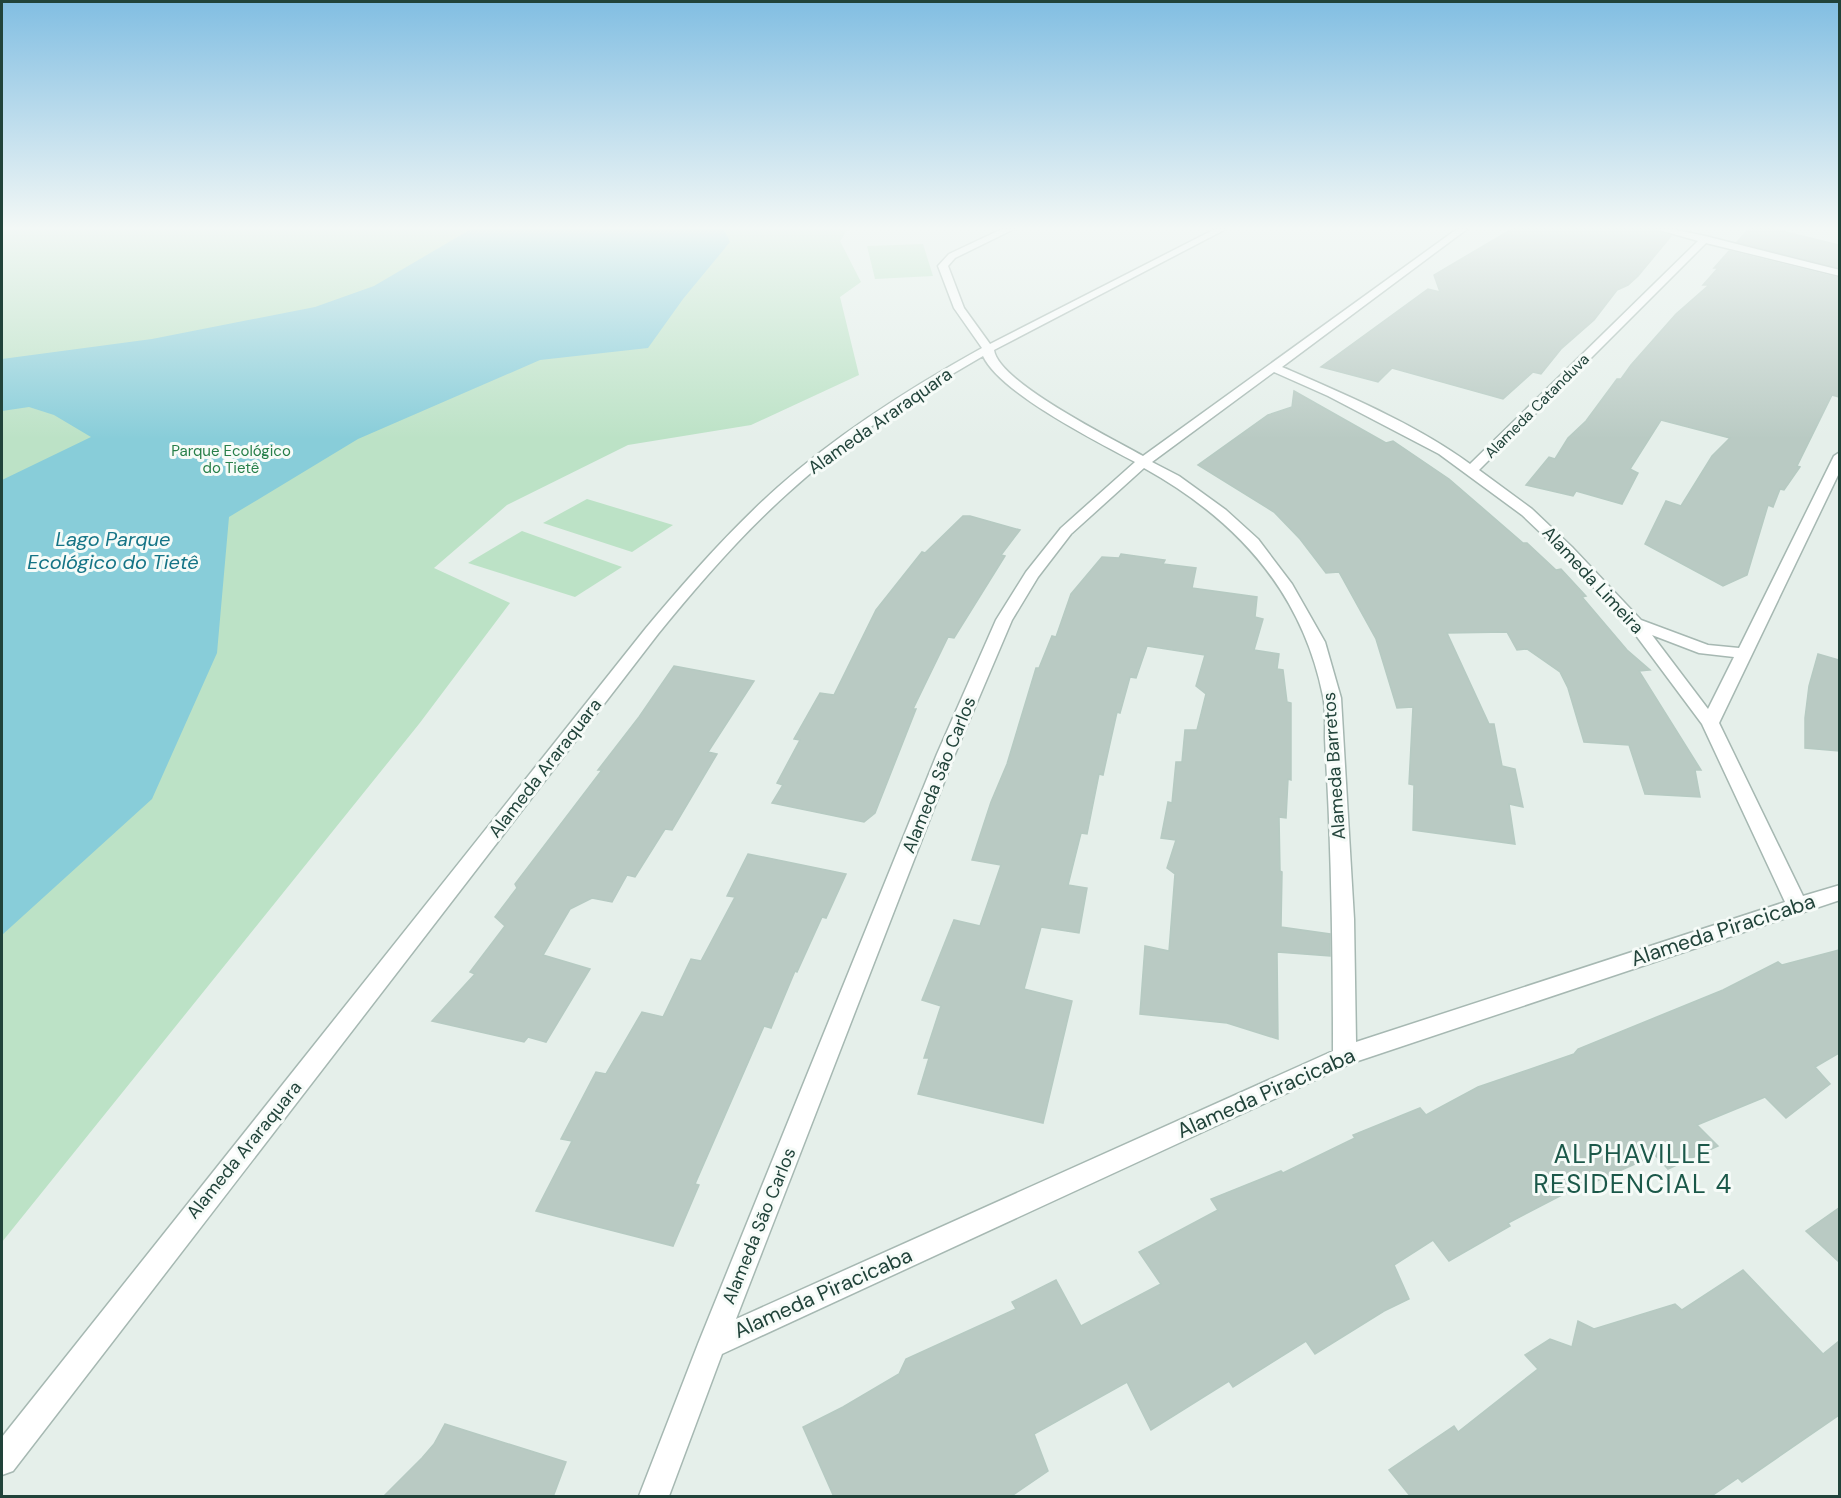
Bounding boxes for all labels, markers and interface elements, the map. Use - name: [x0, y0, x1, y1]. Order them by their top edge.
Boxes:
- street label: Alameda Catanduva: [1480, 349, 1594, 463]
- street label: Alameda Araraquara: [803, 362, 957, 480]
- park label: Parque Ecológico do Tietê: [171, 441, 291, 478]
- street label: Alameda Limeira: [1537, 521, 1649, 639]
- water label: Lago Parque Ecológico do Tietê: [27, 526, 199, 575]
- street label: Alameda Barretos: [1317, 691, 1351, 841]
- street label: Alameda Araraquara: [483, 693, 607, 843]
- street label: Alameda São Carlos: [897, 693, 981, 857]
- street label: Alameda Piracicaba: [1627, 887, 1819, 973]
- street label: Alameda Piracicaba: [1172, 1041, 1360, 1145]
- street label: Alameda Araraquara: [181, 1076, 307, 1224]
- district label: ALPHAVILLE RESIDENCIAL 4: [1533, 1137, 1733, 1201]
- street label: Alameda São Carlos: [717, 1144, 801, 1308]
- street label: Alameda Piracicaba: [729, 1241, 917, 1345]

